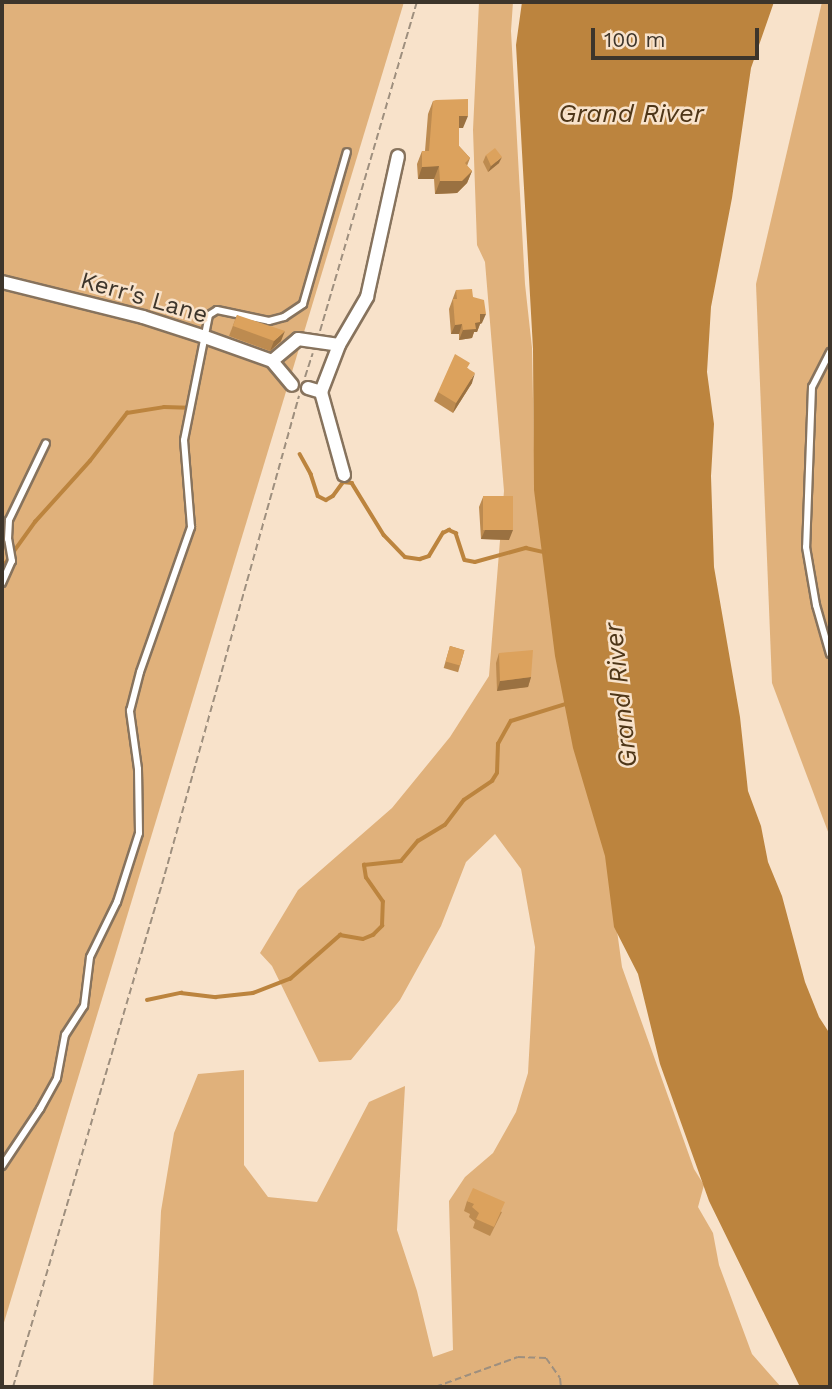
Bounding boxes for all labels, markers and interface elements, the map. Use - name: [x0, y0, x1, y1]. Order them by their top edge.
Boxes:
- scale bar: [594, 14, 762, 58]
- text: 100 m: [604, 27, 666, 52]
- water label: Grand River: [558, 98, 704, 130]
- street label: Kerr's Lane: [77, 266, 211, 330]
- water label: Grand River: [598, 621, 644, 769]

